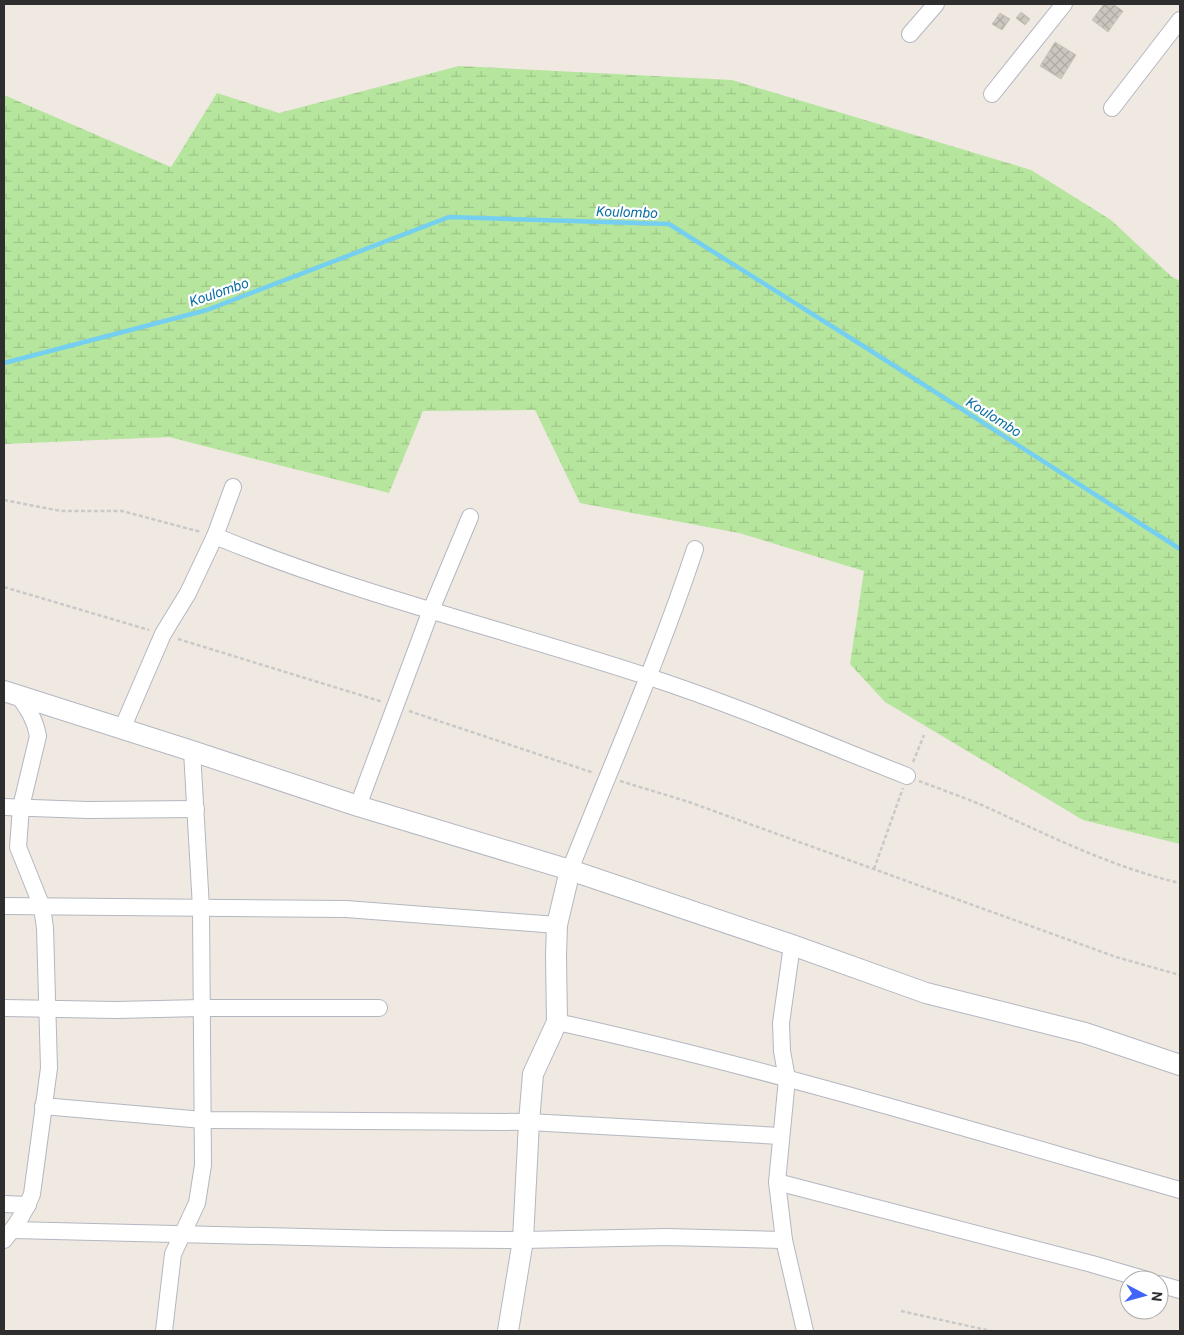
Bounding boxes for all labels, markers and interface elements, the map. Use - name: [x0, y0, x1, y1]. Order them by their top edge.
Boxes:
- water label: Koulombo: [596, 203, 658, 221]
- water label: Koulombo: [187, 274, 251, 310]
- water label: Koulombo: [964, 394, 1025, 440]
- north arrow: [1119, 1270, 1169, 1320]
- text: N: [1148, 1291, 1165, 1302]

